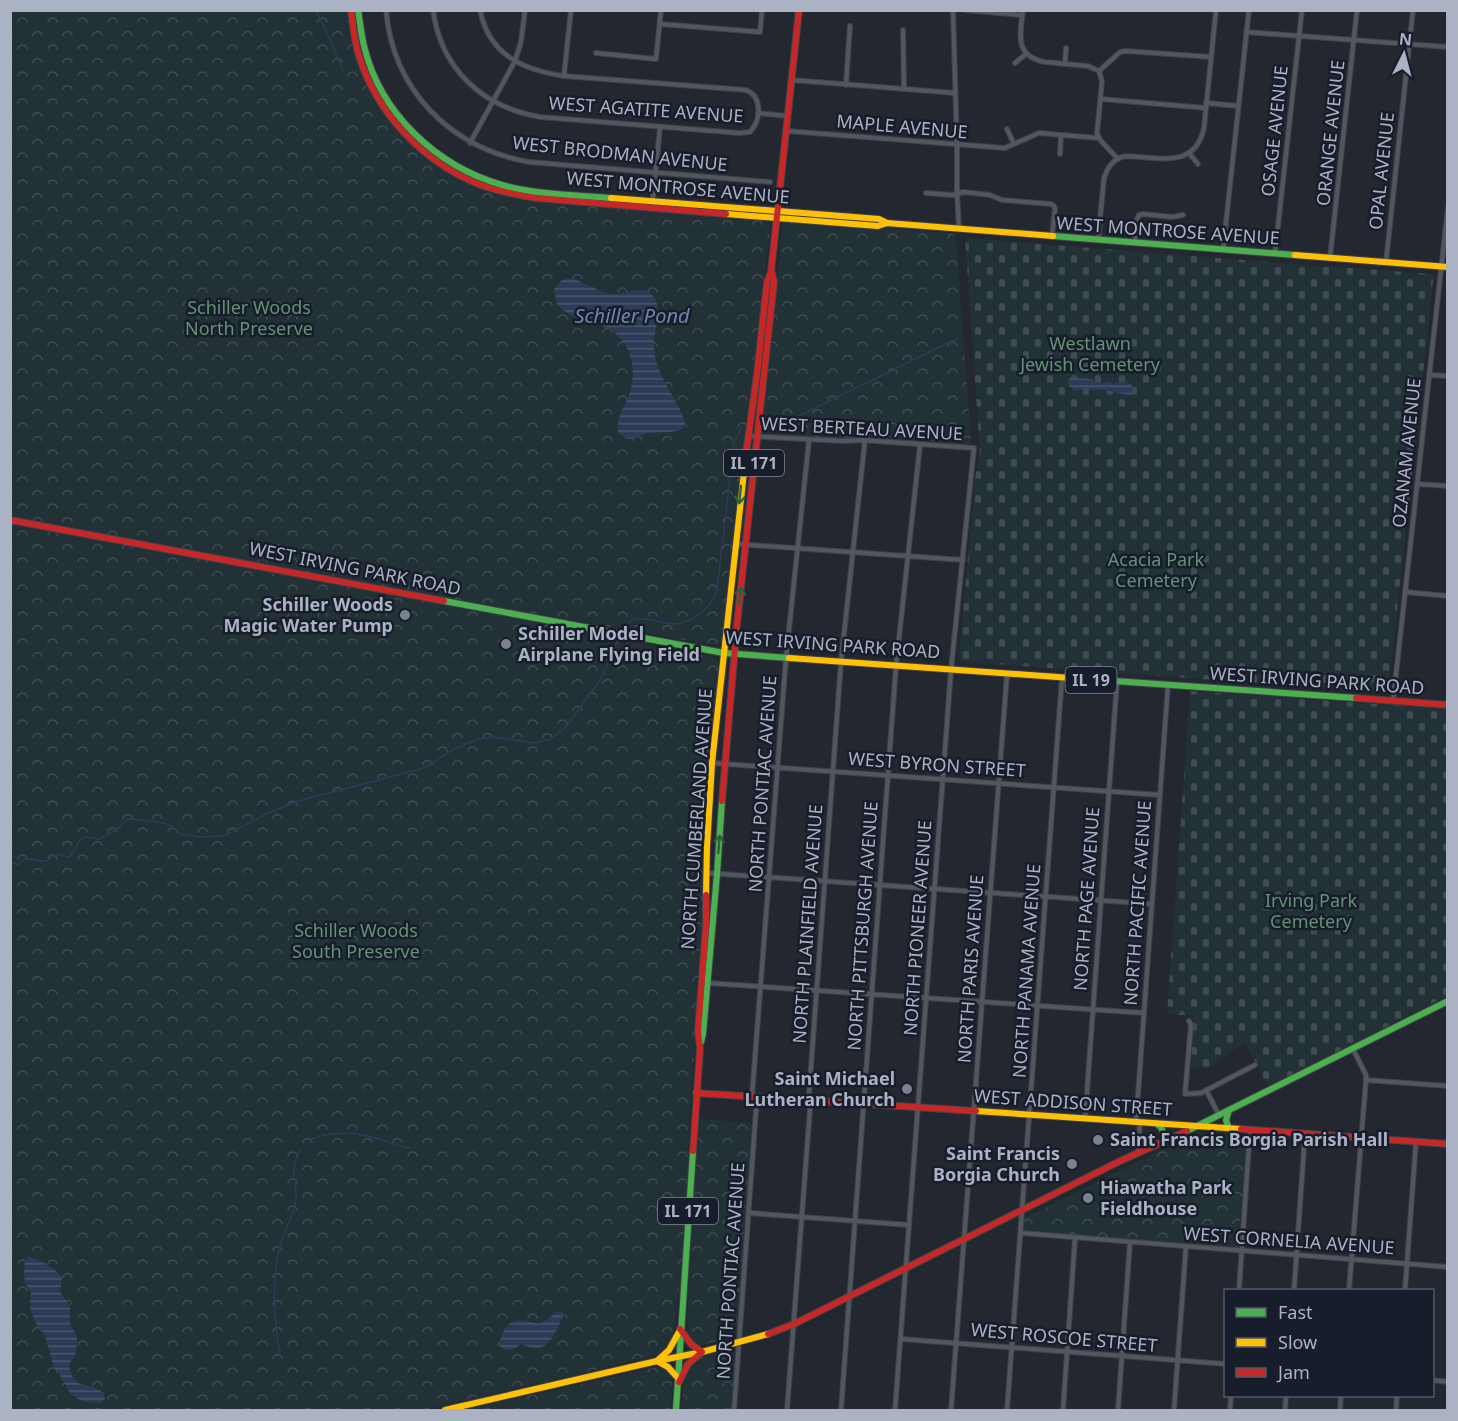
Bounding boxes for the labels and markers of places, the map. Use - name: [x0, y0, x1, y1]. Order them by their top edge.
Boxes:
- place label: Schiller Woods Magic Water Pump: [224, 592, 393, 637]
- marker: Schiller Woods Magic Water Pump: [398, 608, 412, 622]
- place label: Schiller Model Airplane Flying Field: [518, 621, 700, 666]
- marker: Schiller Model Airplane Flying Field: [499, 637, 513, 651]
- place label: Saint Michael Lutheran Church: [745, 1066, 895, 1111]
- marker: Saint Michael Lutheran Church: [900, 1082, 914, 1096]
- place label: Saint Francis Borgia Parish Hall: [1110, 1127, 1388, 1151]
- marker: Saint Francis Borgia Parish Hall: [1091, 1133, 1105, 1147]
- place label: Saint Francis Borgia Church: [933, 1141, 1060, 1186]
- marker: Saint Francis Borgia Church: [1065, 1157, 1079, 1171]
- place label: Hiawatha Park Fieldhouse: [1100, 1175, 1233, 1220]
- marker: Hiawatha Park Fieldhouse: [1081, 1191, 1095, 1205]

